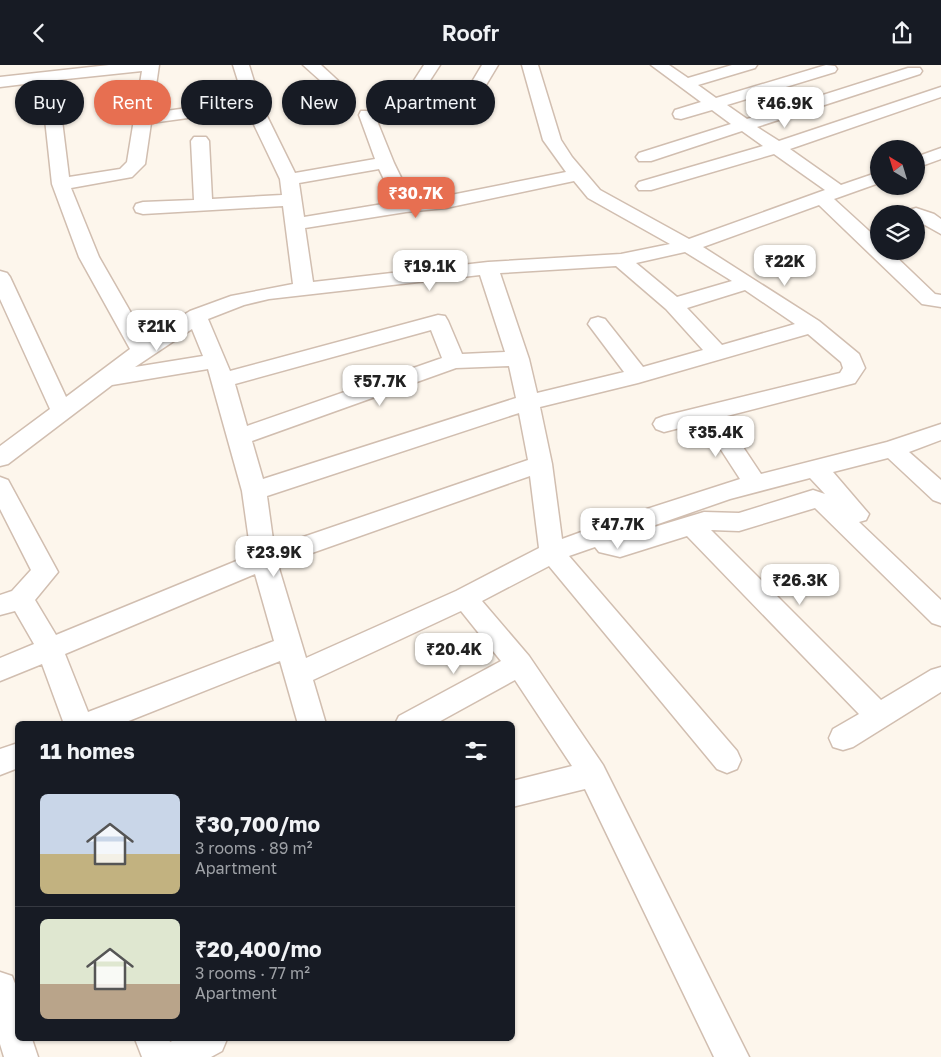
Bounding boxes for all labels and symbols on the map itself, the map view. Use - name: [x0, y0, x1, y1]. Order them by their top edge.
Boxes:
- pin: ₹46.9K: [744, 87, 826, 129]
- north arrow: [870, 140, 925, 195]
- pin: ₹30.7K: [375, 177, 457, 219]
- pin: ₹22K: [755, 245, 815, 287]
- pin: ₹19.1K: [389, 249, 471, 292]
- pin: ₹21K: [127, 309, 187, 352]
- pin: ₹57.7K: [339, 365, 421, 407]
- pin: ₹35.4K: [675, 415, 757, 458]
- pin: ₹47.7K: [577, 507, 659, 550]
- pin: ₹23.9K: [233, 535, 315, 578]
- pin: ₹26.3K: [759, 563, 841, 606]
- pin: ₹20.4K: [413, 633, 495, 675]

